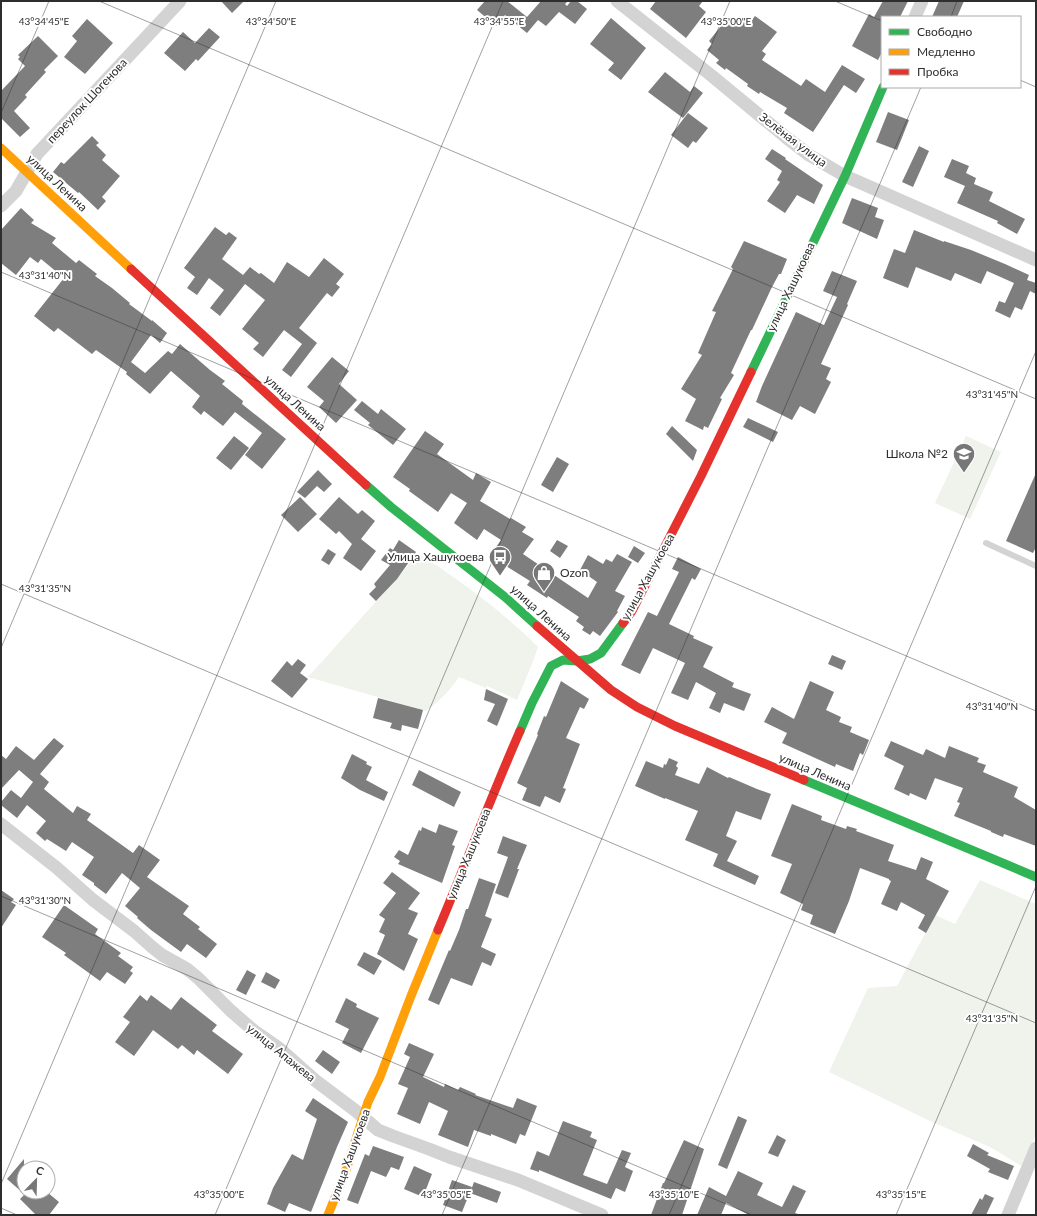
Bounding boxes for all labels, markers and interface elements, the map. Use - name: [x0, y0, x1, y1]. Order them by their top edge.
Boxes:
- text: 43°34'45"E: [19, 15, 69, 27]
- text: 43°34'50"E: [246, 15, 296, 27]
- text: 43°34'55"E: [474, 15, 524, 27]
- text: 43°35'00"E: [701, 15, 751, 27]
- legend: [881, 16, 1021, 88]
- text: Свободно: [917, 24, 973, 39]
- text: Медленно: [917, 44, 976, 59]
- street label: переулок Шогенова: [43, 55, 130, 146]
- text: Пробка: [917, 64, 958, 79]
- street label: Зелёная улица: [756, 109, 830, 170]
- street label: улица Ленина: [24, 151, 91, 214]
- street label: улица Хашукоева: [763, 240, 818, 334]
- text: 43°31'40"N: [19, 269, 71, 281]
- street label: улица Ленина: [262, 371, 329, 434]
- text: 43°31'45"N: [966, 388, 1018, 400]
- school or university icon: Школа №2: [951, 441, 977, 474]
- place label: Школа №2: [886, 446, 948, 461]
- street label: улица Хашукоева: [618, 531, 678, 623]
- bus stop icon: Улица Хашукоева: [487, 544, 513, 577]
- place label: Улица Хашукоева: [387, 549, 484, 564]
- shop icon: Ozon: [531, 560, 557, 593]
- place label: Ozon: [560, 565, 588, 580]
- street label: улица Ленина: [508, 581, 575, 644]
- text: 43°31'35"N: [19, 582, 71, 594]
- text: 43°31'40"N: [966, 700, 1018, 712]
- street label: улица Ленина: [777, 750, 854, 794]
- street label: улица Хашукоева: [443, 806, 494, 901]
- text: 43°31'30"N: [19, 894, 71, 906]
- text: 43°31'35"N: [966, 1012, 1018, 1024]
- street label: улица Апажева: [244, 1020, 319, 1085]
- street label: улица Хашукоева: [326, 1107, 373, 1203]
- north arrow: [16, 1160, 56, 1200]
- text: С: [34, 1163, 47, 1178]
- text: 43°35'00"E: [194, 1188, 244, 1200]
- text: 43°35'05"E: [421, 1188, 471, 1200]
- text: 43°35'10"E: [649, 1188, 699, 1200]
- text: 43°35'15"E: [876, 1188, 926, 1200]

